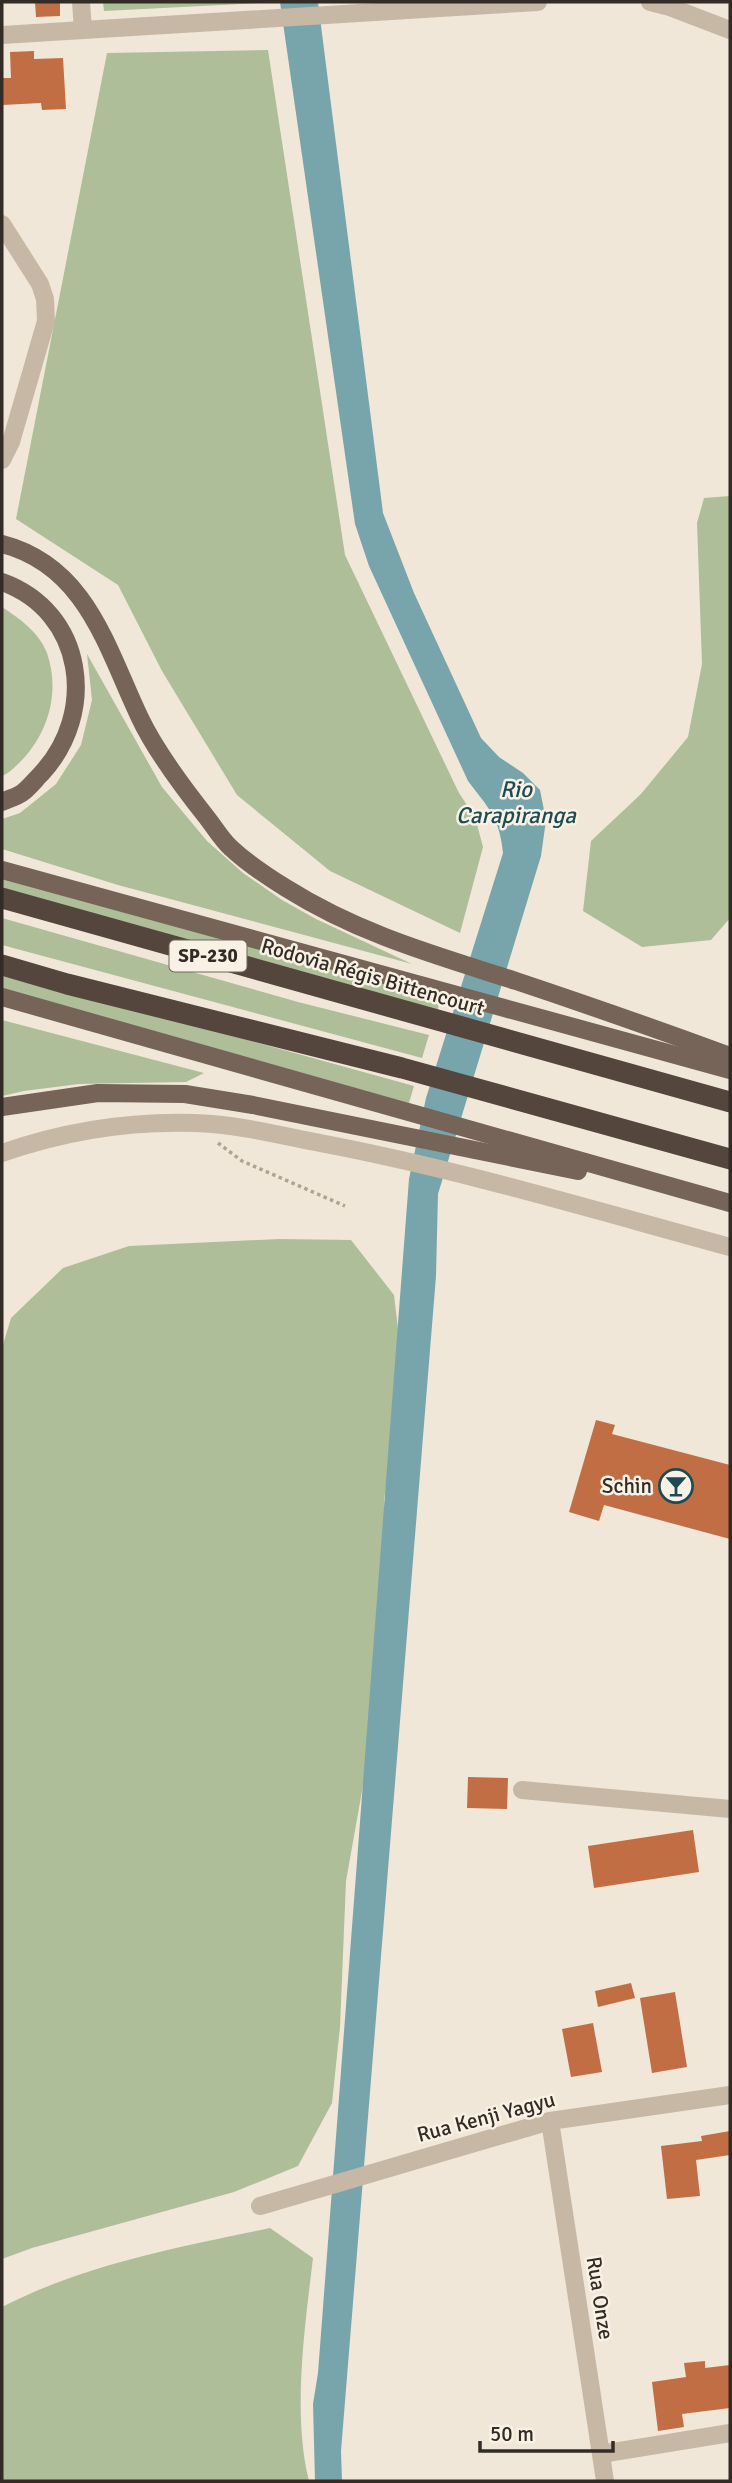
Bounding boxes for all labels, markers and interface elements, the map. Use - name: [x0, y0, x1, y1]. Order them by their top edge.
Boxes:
- water label: Rio Carapiranga: [456, 775, 577, 830]
- street label: Rodovia Régis Bittencourt: [258, 933, 488, 1021]
- road number: SP-230: [170, 940, 246, 972]
- bar icon: Schin: [657, 1467, 695, 1505]
- place label: Schin: [602, 1473, 652, 1499]
- street label: Rua Kenji Yagyu: [414, 2086, 558, 2148]
- street label: Rua Onze: [581, 2255, 619, 2341]
- scale bar: [480, 2410, 613, 2454]
- text: 50 m: [490, 2421, 534, 2447]

